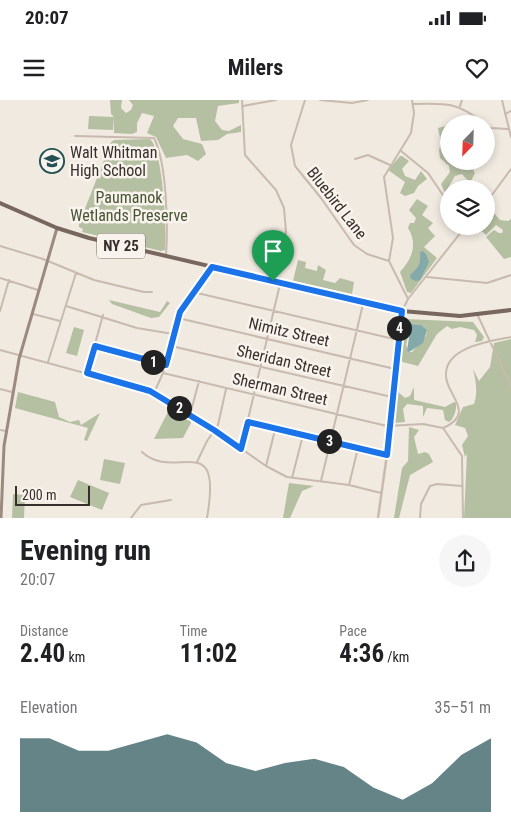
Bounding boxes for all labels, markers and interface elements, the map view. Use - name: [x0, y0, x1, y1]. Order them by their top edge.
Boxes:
- text: 20:07: [25, 6, 69, 29]
- icon: menu: [20, 54, 48, 82]
- icon: heart: [463, 54, 491, 82]
- text: Milers: [228, 55, 283, 80]
- north arrow: [440, 115, 495, 170]
- map controls: [440, 115, 495, 235]
- place label: Walt Whitman High School: [70, 143, 157, 180]
- school or university icon: Walt Whitman High School: [39, 148, 65, 174]
- street label: Bluebird Lane: [303, 163, 371, 243]
- button: layers: [440, 180, 495, 235]
- park label: Paumanok Wetlands Preserve: [70, 188, 188, 225]
- pin: [252, 230, 294, 281]
- road number: NY 25: [97, 234, 145, 258]
- icon: arrive: [259, 237, 287, 265]
- street label: Nimitz Street: [247, 313, 331, 351]
- pin: 4: [386, 316, 412, 340]
- text: 4: [396, 320, 403, 336]
- street label: Sheridan Street: [235, 341, 333, 381]
- pin: 1: [140, 350, 166, 374]
- text: 1: [150, 354, 157, 370]
- street label: Sherman Street: [231, 369, 330, 409]
- pin: 2: [166, 396, 192, 420]
- text: 2: [176, 400, 183, 416]
- pin: 3: [316, 428, 342, 454]
- text: 3: [326, 433, 333, 449]
- scale bar: [15, 483, 90, 506]
- text: 200 m: [22, 487, 57, 503]
- text: Evening run: [20, 534, 151, 567]
- button: share: [439, 535, 491, 587]
- text: 20:07: [20, 570, 55, 589]
- text: Distance: [20, 623, 68, 639]
- text: Time: [180, 623, 207, 639]
- text: Pace: [339, 623, 367, 639]
- text: 2.40: [20, 639, 65, 668]
- text: 11:02: [180, 639, 237, 668]
- text: 4:36: [339, 639, 384, 668]
- text: km: [65, 649, 85, 665]
- text: /km: [384, 649, 409, 665]
- text: Elevation: [20, 698, 78, 717]
- text: 35–51 m: [435, 698, 491, 717]

